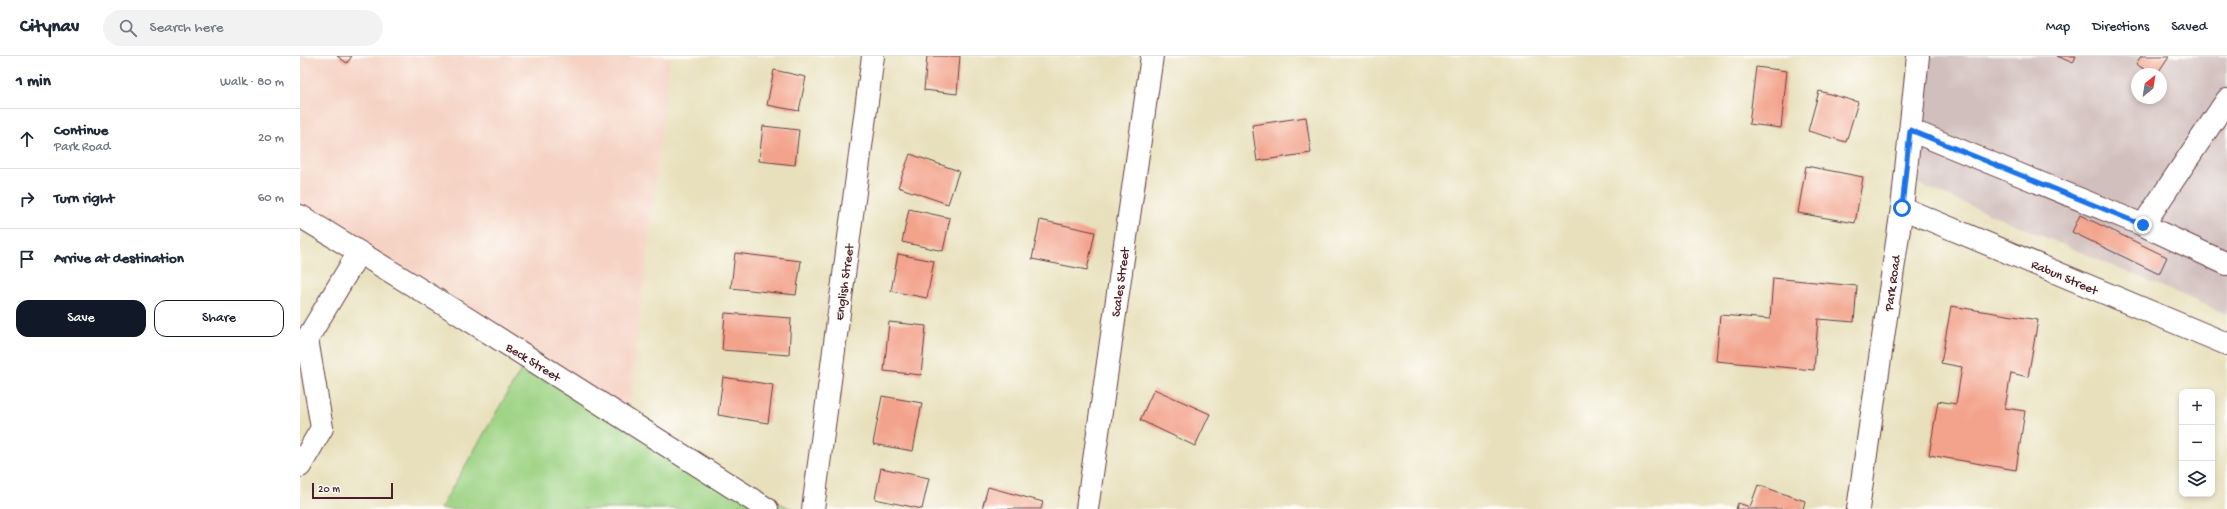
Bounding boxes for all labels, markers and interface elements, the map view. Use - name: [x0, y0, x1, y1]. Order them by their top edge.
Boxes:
- search box: [103, 10, 383, 46]
- text: Citynav: [20, 16, 79, 39]
- icon: search: [117, 17, 139, 39]
- text: Search here: [149, 19, 223, 37]
- text: Map: [2046, 19, 2070, 36]
- text: Directions: [2092, 19, 2149, 36]
- text: Saved: [2171, 19, 2207, 36]
- north arrow: [2131, 68, 2167, 104]
- text: 1 min: [16, 72, 51, 92]
- text: Walk · 80 m: [220, 75, 284, 90]
- text: Continue: [54, 122, 108, 140]
- icon: ahead: [16, 128, 38, 150]
- text: 20 m: [258, 131, 284, 146]
- text: Park Road: [54, 140, 110, 155]
- icon: right: [16, 188, 38, 210]
- text: Turn right: [54, 190, 114, 208]
- text: 60 m: [258, 191, 284, 206]
- route start: [1893, 199, 1911, 217]
- route end: [2134, 216, 2152, 234]
- street label: English Street: [833, 242, 858, 321]
- street label: Scales Street: [1109, 245, 1134, 318]
- icon: arrive: [16, 248, 38, 270]
- text: Arrive at destination: [54, 250, 184, 268]
- street label: Park Road: [1882, 253, 1905, 313]
- street label: Rabun Street: [2028, 258, 2101, 300]
- button: Save: [16, 300, 146, 337]
- button: Share: [154, 300, 284, 337]
- street label: Beck Street: [502, 340, 564, 387]
- map controls: [2179, 389, 2215, 497]
- button: +: [2179, 389, 2215, 425]
- button: −: [2179, 425, 2215, 461]
- button: layers: [2179, 461, 2215, 497]
- scale bar: [312, 481, 393, 500]
- text: 20 m: [318, 484, 340, 496]

